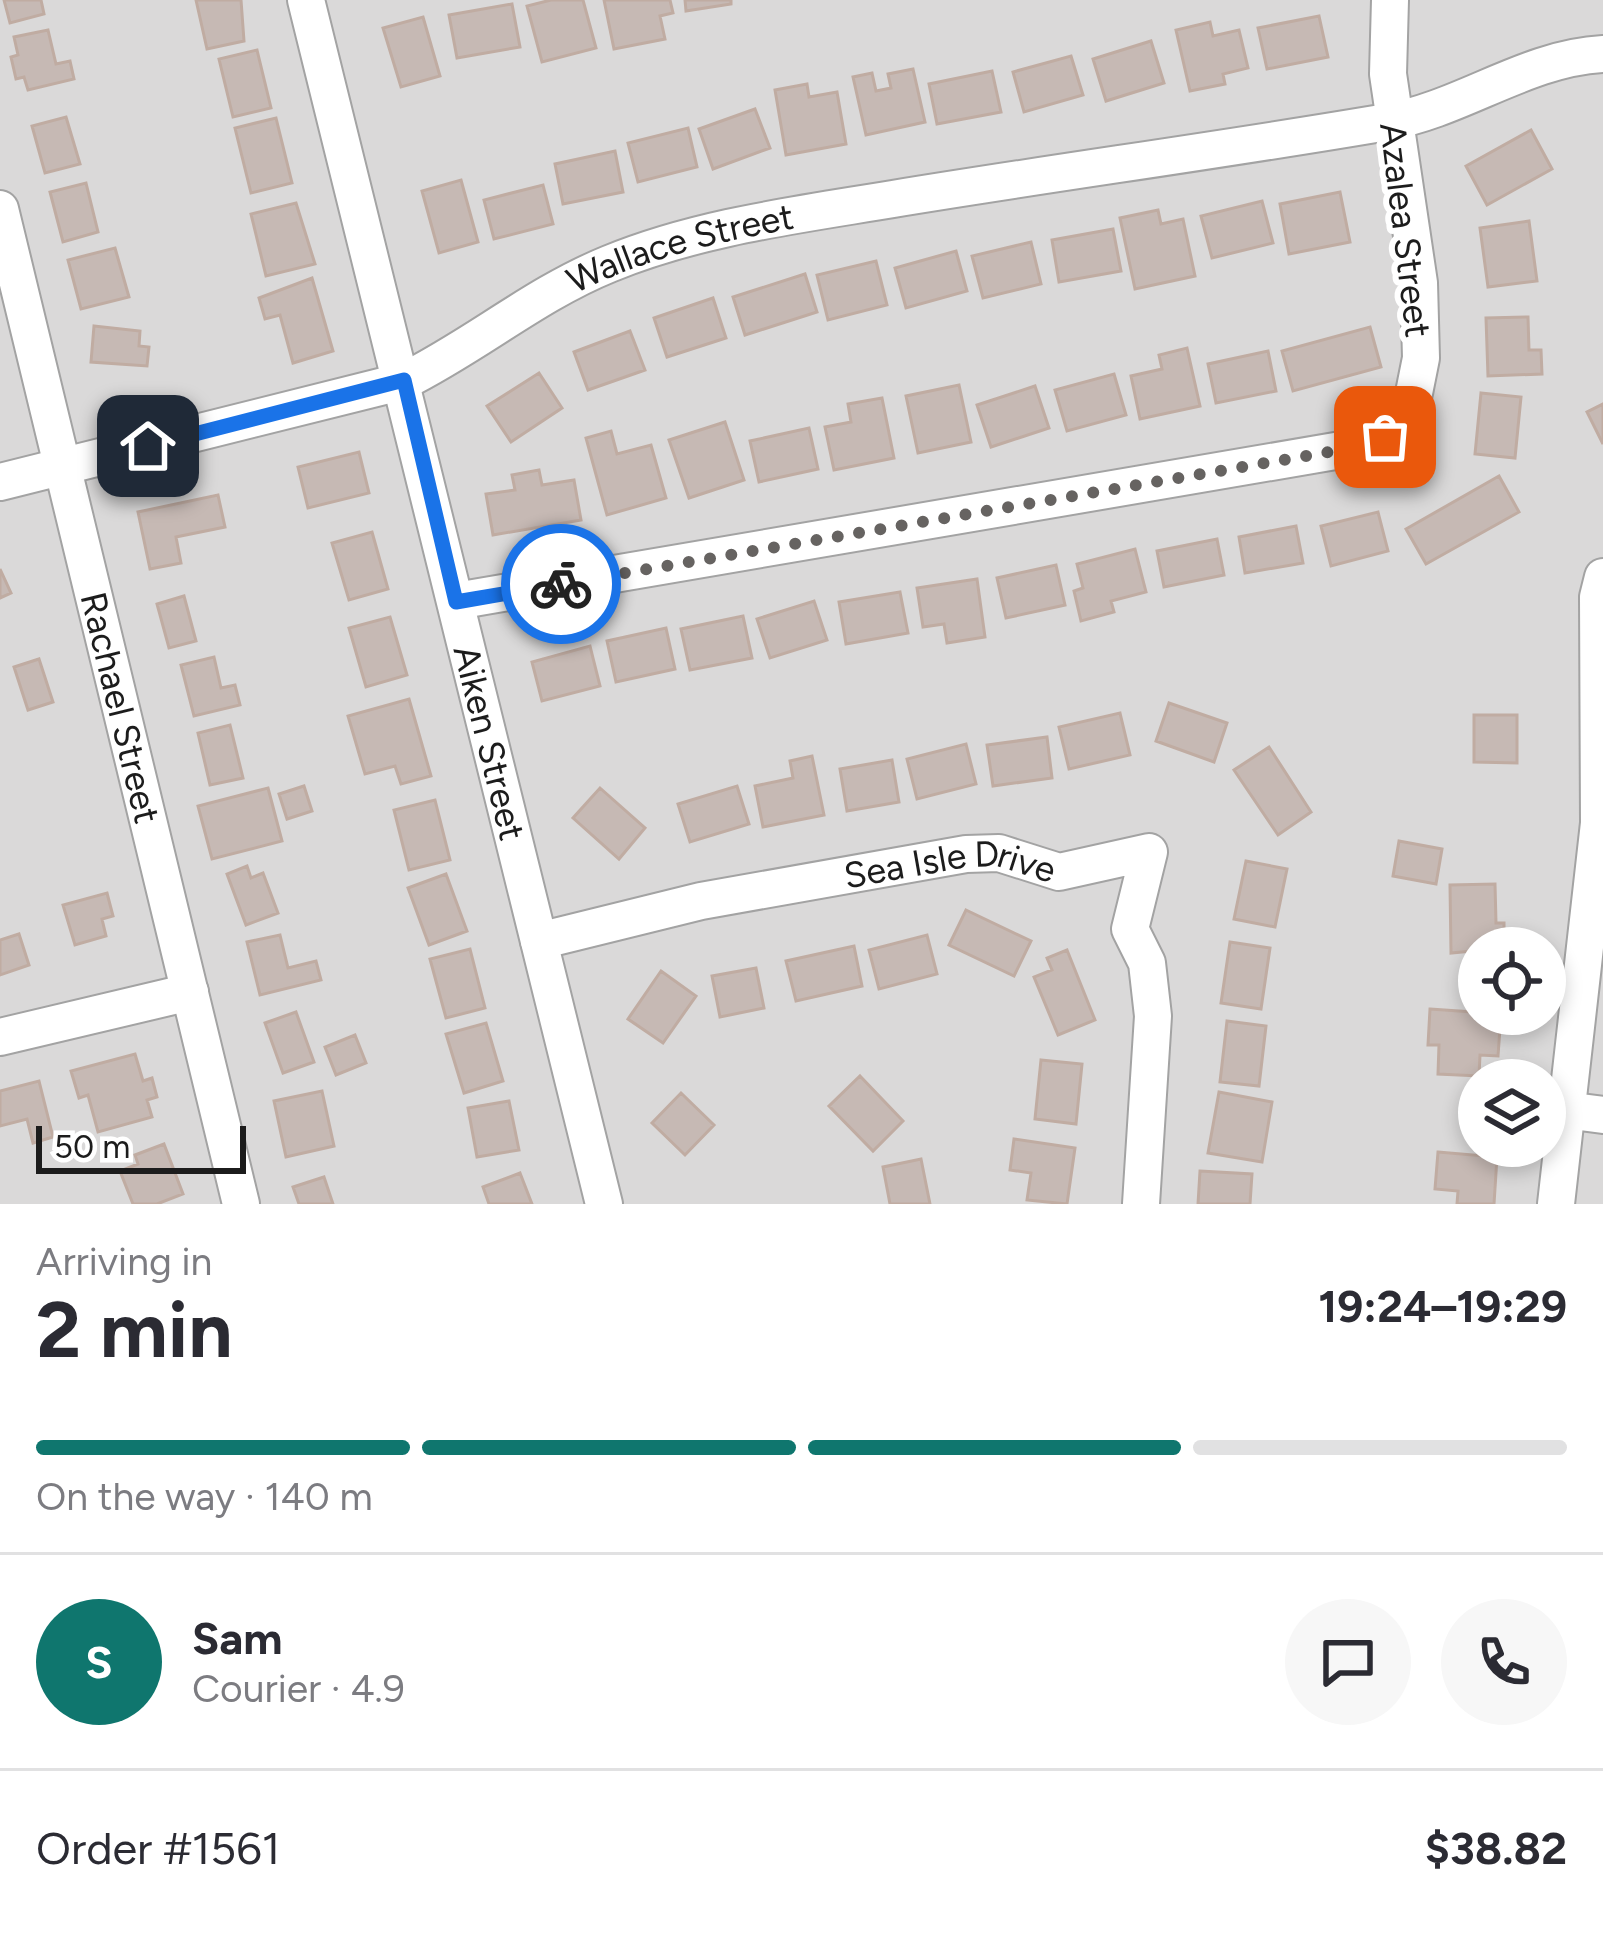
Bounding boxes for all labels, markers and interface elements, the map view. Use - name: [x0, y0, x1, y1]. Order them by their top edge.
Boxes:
- street label: Azalea Street: [1371, 120, 1440, 340]
- street label: Wallace Street: [560, 195, 797, 302]
- pin: [1334, 386, 1436, 488]
- pin: [97, 395, 199, 497]
- icon: bag: [1352, 404, 1418, 470]
- icon: home: [115, 413, 181, 479]
- courier: [501, 524, 621, 644]
- icon: bike: [528, 551, 594, 617]
- street label: Rachael Street: [72, 588, 169, 828]
- street label: Aiken Street: [445, 641, 534, 845]
- street label: Sea Isle Drive: [841, 832, 1061, 897]
- map controls: [1458, 927, 1566, 1167]
- button: locate: [1458, 927, 1566, 1035]
- button: layers: [1458, 1059, 1566, 1167]
- scale bar: [36, 1120, 246, 1173]
- text: 50 m: [54, 1127, 130, 1166]
- text: Arriving in: [36, 1238, 212, 1285]
- text: 19:24–19:29: [1318, 1279, 1567, 1333]
- text: 2 min: [36, 1283, 232, 1377]
- text: On the way · 140 m: [36, 1473, 373, 1520]
- button: chat: [1285, 1599, 1411, 1725]
- button: phone: [1441, 1599, 1567, 1725]
- text: Sam: [192, 1611, 283, 1665]
- text: S: [85, 1635, 113, 1689]
- text: Courier · 4.9: [192, 1665, 405, 1712]
- text: Order #1561: [36, 1821, 280, 1875]
- text: $38.82: [1425, 1821, 1567, 1875]

